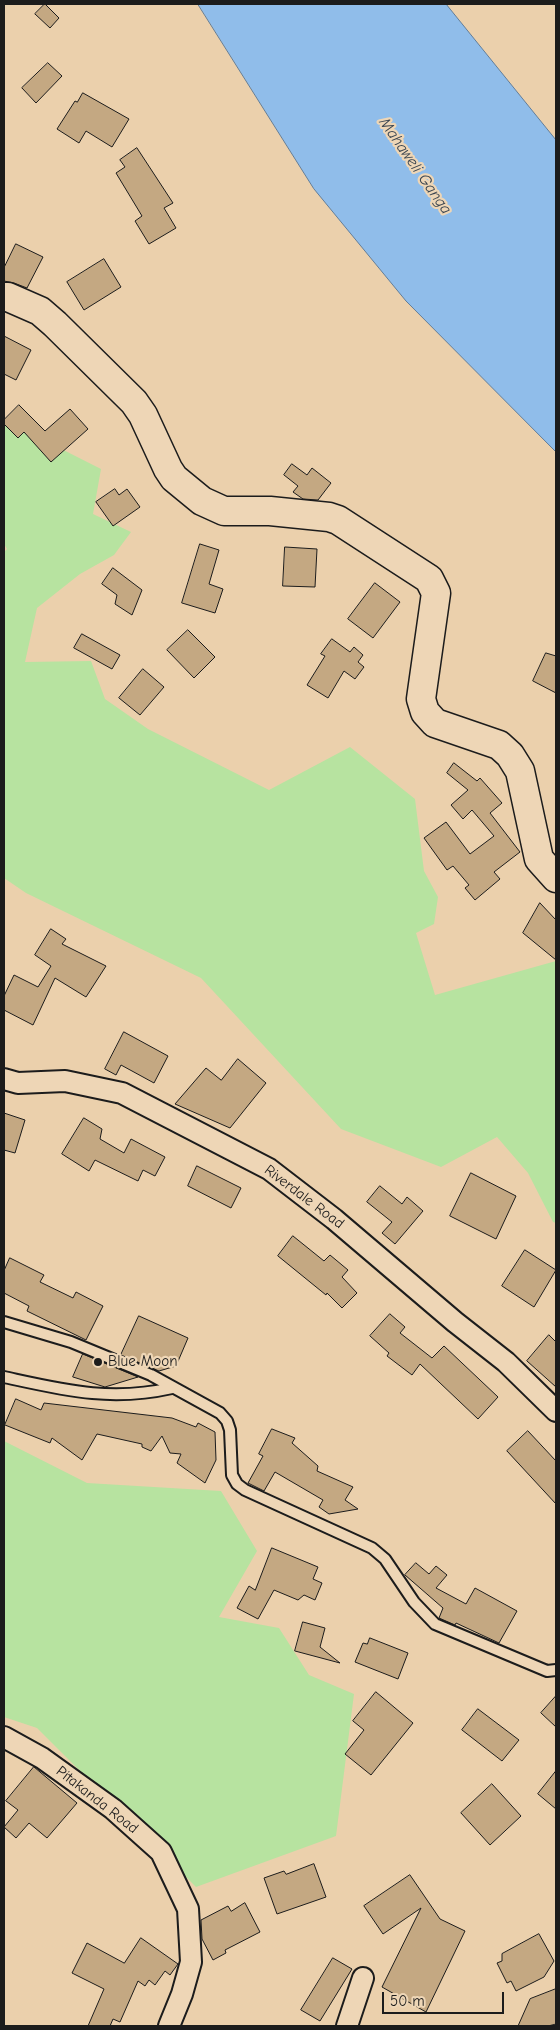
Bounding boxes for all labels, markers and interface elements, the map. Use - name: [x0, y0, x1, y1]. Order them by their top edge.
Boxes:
- water label: Mahaweli Ganga: [375, 114, 455, 218]
- street label: Riverdale Road: [261, 1161, 347, 1233]
- place label: Blue Moon: [108, 1353, 178, 1371]
- marker: Blue Moon: [92, 1356, 104, 1368]
- street label: Pitakanda Road: [52, 1762, 142, 1838]
- scale bar: [385, 1982, 508, 2014]
- text: 50 m: [390, 1992, 425, 2010]

